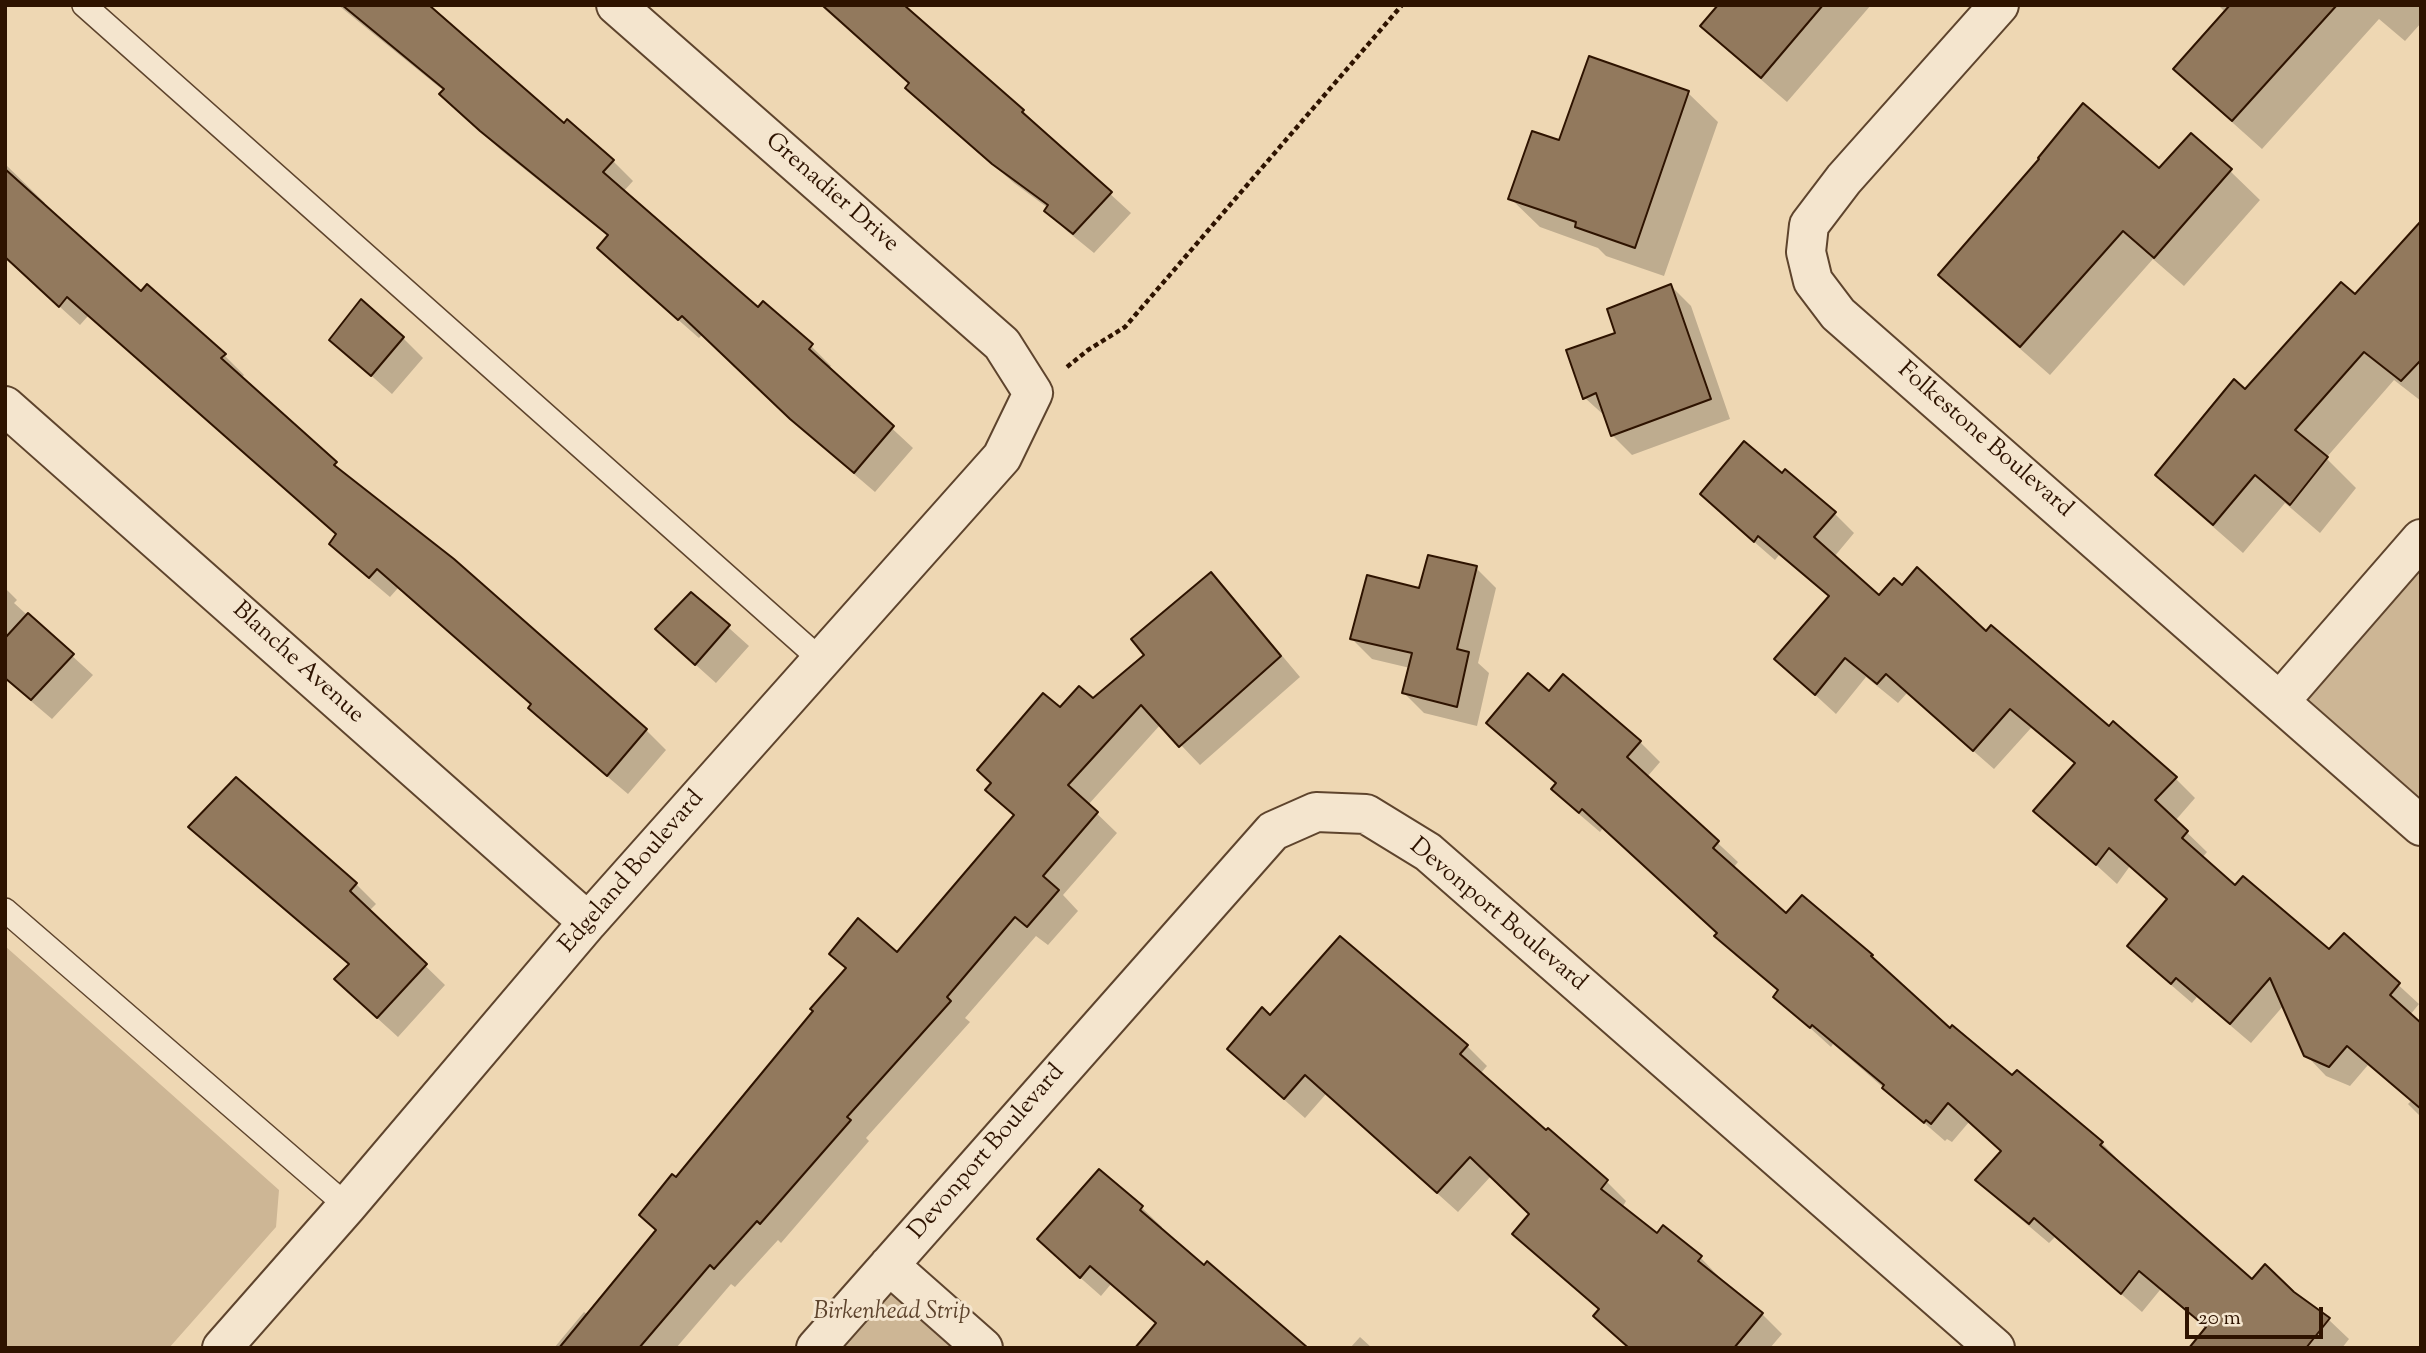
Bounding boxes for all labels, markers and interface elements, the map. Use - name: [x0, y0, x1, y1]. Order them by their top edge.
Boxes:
- street label: Grenadier Drive: [758, 128, 904, 260]
- street label: Folkestone Boulevard: [1890, 357, 2078, 525]
- street label: Blanche Avenue: [225, 597, 369, 731]
- street label: Edgeland Boulevard: [555, 786, 711, 960]
- street label: Devonport Boulevard: [1402, 833, 1592, 999]
- street label: Devonport Boulevard: [904, 1060, 1072, 1246]
- scale bar: [2188, 1294, 2326, 1338]
- park label: Birkenhead Strip: [813, 1300, 971, 1328]
- text: 20 m: [2198, 1304, 2241, 1334]

